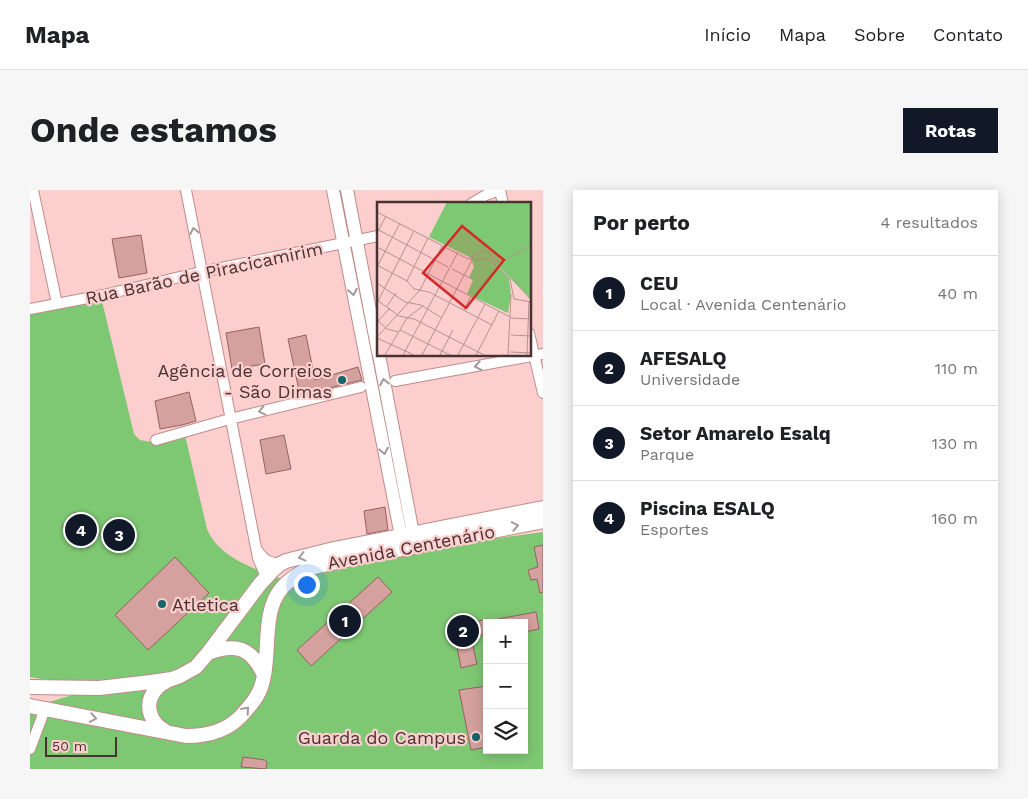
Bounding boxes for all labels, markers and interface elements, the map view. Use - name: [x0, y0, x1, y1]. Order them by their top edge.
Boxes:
- text: Mapa: [25, 21, 90, 49]
- text: Início: [704, 24, 751, 45]
- text: Mapa: [779, 24, 826, 45]
- text: Sobre: [854, 24, 905, 45]
- text: Contato: [933, 24, 1003, 45]
- button: Rotas: [903, 108, 998, 153]
- text: Onde estamos: [30, 109, 277, 151]
- inset map: [377, 202, 530, 356]
- text: Por perto: [593, 210, 690, 235]
- text: 4 resultados: [881, 213, 978, 232]
- one-way arrow: [189, 227, 199, 235]
- street label: Rua Barão de Piracicamirim: [83, 238, 325, 308]
- text: CEU: [640, 272, 678, 295]
- text: 1: [606, 284, 612, 303]
- text: 40 m: [938, 284, 978, 303]
- one-way arrow: [347, 287, 357, 296]
- text: Local · Avenida Centenário: [640, 295, 846, 314]
- text: AFESALQ: [640, 347, 727, 370]
- text: 2: [604, 359, 614, 378]
- text: 110 m: [935, 359, 978, 378]
- place label: Agência de Correios - São Dimas: [157, 360, 332, 402]
- one-way arrow: [473, 360, 482, 370]
- text: Universidade: [640, 370, 740, 389]
- marker: Agência de Correios - São Dimas: [336, 374, 348, 386]
- one-way arrow: [379, 378, 390, 387]
- one-way arrow: [258, 405, 267, 416]
- text: Setor Amarelo Esalq: [640, 422, 831, 445]
- text: 3: [604, 434, 614, 453]
- text: 130 m: [932, 434, 978, 453]
- text: Parque: [640, 445, 694, 464]
- one-way arrow: [378, 447, 389, 456]
- text: Piscina ESALQ: [640, 497, 775, 520]
- text: 4: [604, 509, 614, 528]
- text: 160 m: [931, 509, 978, 528]
- pin: 4: [65, 511, 97, 549]
- pin: 3: [103, 516, 135, 554]
- street label: Avenida Centenário: [326, 520, 496, 574]
- text: Esportes: [640, 520, 709, 539]
- one-way arrow: [510, 522, 519, 532]
- one-way arrow: [298, 551, 306, 562]
- your location: [294, 572, 320, 598]
- place label: Atletica: [172, 594, 239, 615]
- marker: Atletica: [156, 598, 168, 610]
- pin: 1: [329, 602, 361, 640]
- pin: 2: [447, 612, 479, 650]
- map controls: [483, 619, 528, 754]
- button: +: [483, 619, 528, 664]
- button: −: [483, 664, 528, 709]
- one-way arrow: [240, 707, 249, 716]
- button: layers: [483, 709, 528, 754]
- one-way arrow: [89, 712, 98, 722]
- place label: Guarda do Campus: [298, 727, 466, 748]
- marker: Guarda do Campus: [470, 731, 482, 743]
- scale bar: [45, 734, 118, 757]
- text: 50 m: [52, 738, 87, 754]

